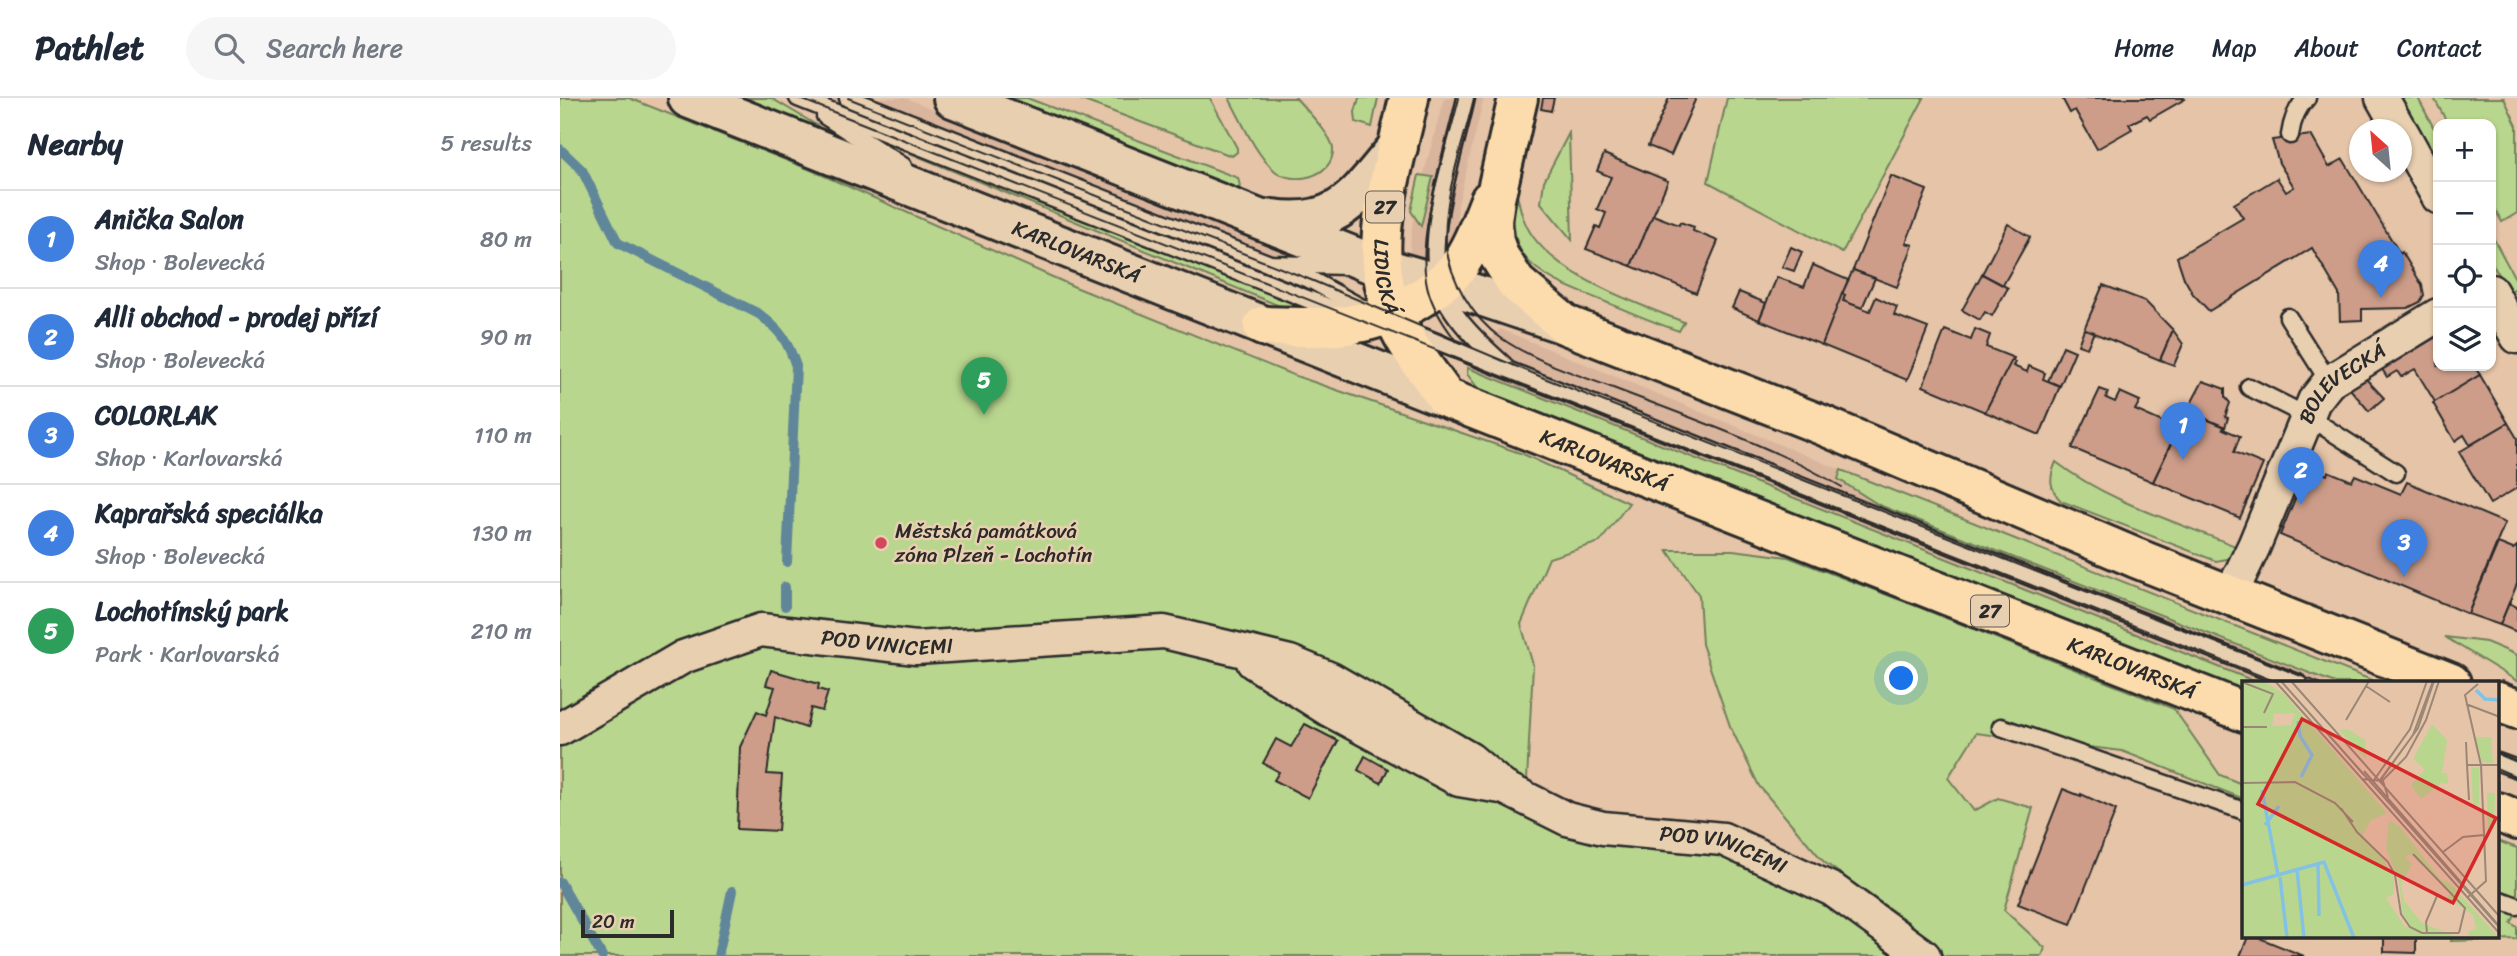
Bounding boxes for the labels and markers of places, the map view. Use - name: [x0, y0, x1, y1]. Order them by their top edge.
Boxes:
- pin: 4: [2358, 240, 2404, 298]
- pin: 5: [961, 357, 1007, 415]
- pin: 1: [2160, 402, 2206, 460]
- pin: 2: [2278, 447, 2324, 505]
- place label: Městská památková zóna Plzeň - Lochotín: [894, 512, 1092, 574]
- pin: 3: [2381, 519, 2427, 577]
- marker: Městská památková zóna Plzeň - Lochotín: [873, 535, 889, 551]

